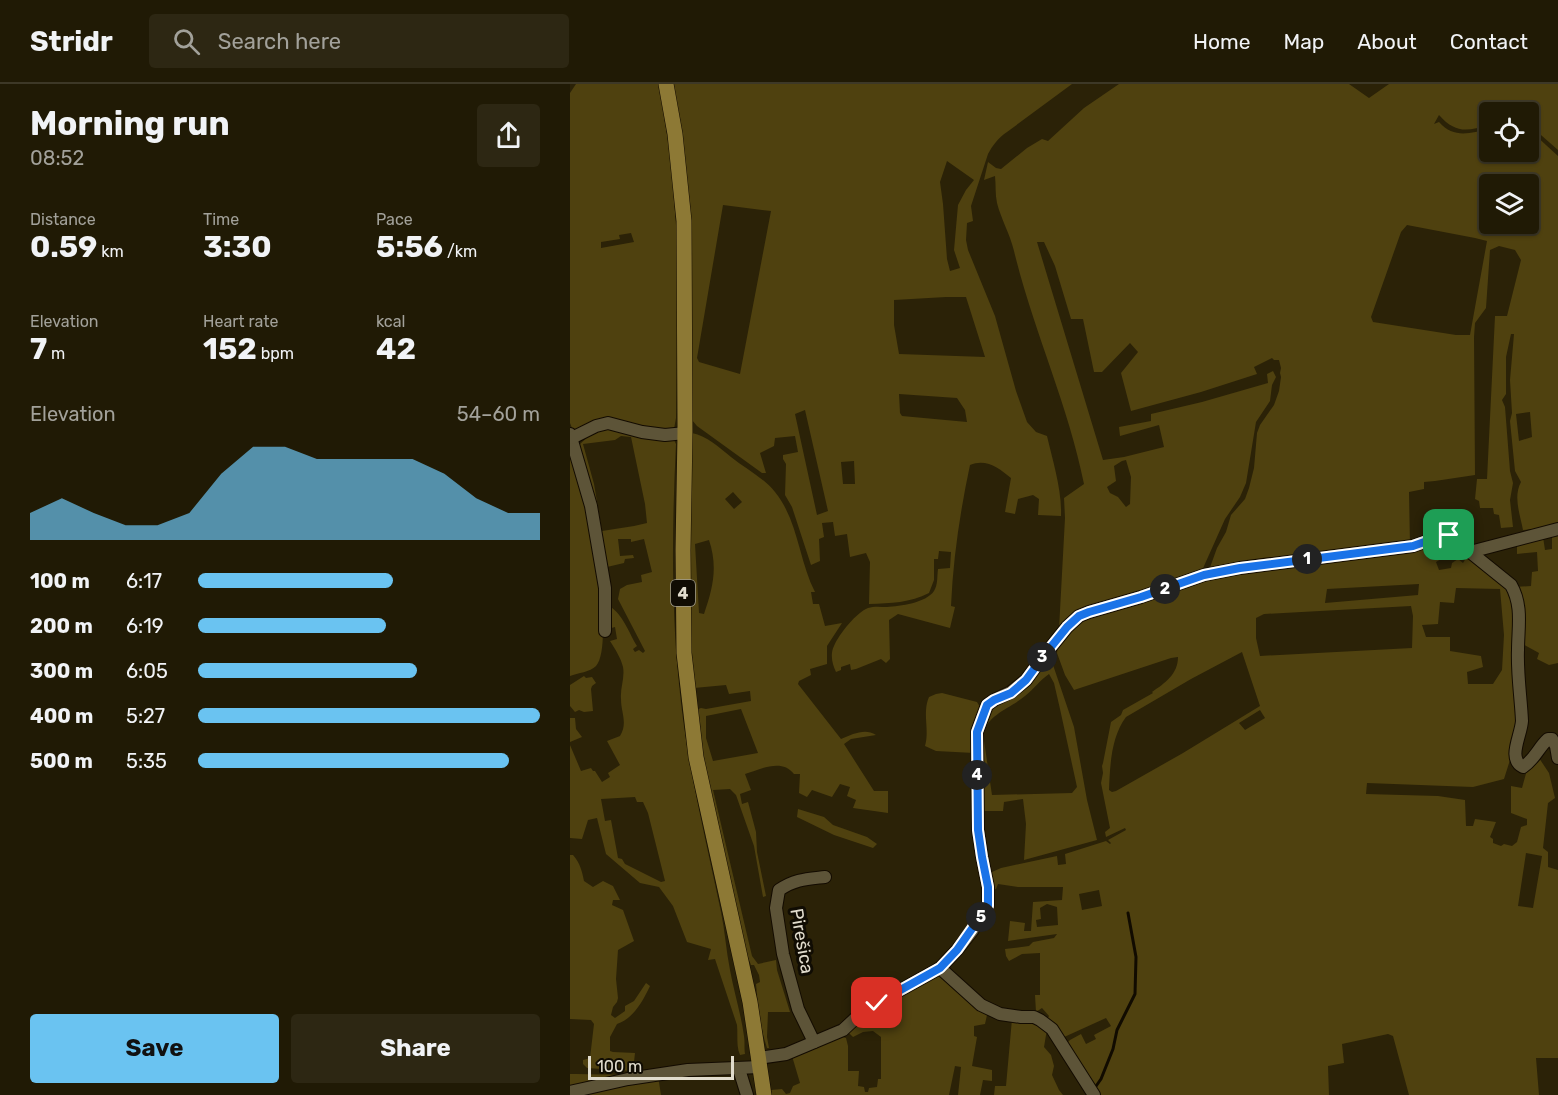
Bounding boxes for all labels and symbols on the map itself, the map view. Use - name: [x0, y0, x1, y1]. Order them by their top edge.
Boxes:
- pin: [1423, 509, 1474, 560]
- pin: 1: [1292, 544, 1322, 574]
- pin: 2: [1150, 574, 1180, 604]
- road number: 4: [671, 580, 695, 606]
- pin: 3: [1027, 642, 1057, 672]
- pin: 4: [962, 760, 992, 790]
- pin: 5: [966, 902, 996, 932]
- street label: Pirešica: [785, 907, 819, 975]
- pin: [851, 977, 902, 1028]
- scale bar: [588, 1053, 734, 1080]

